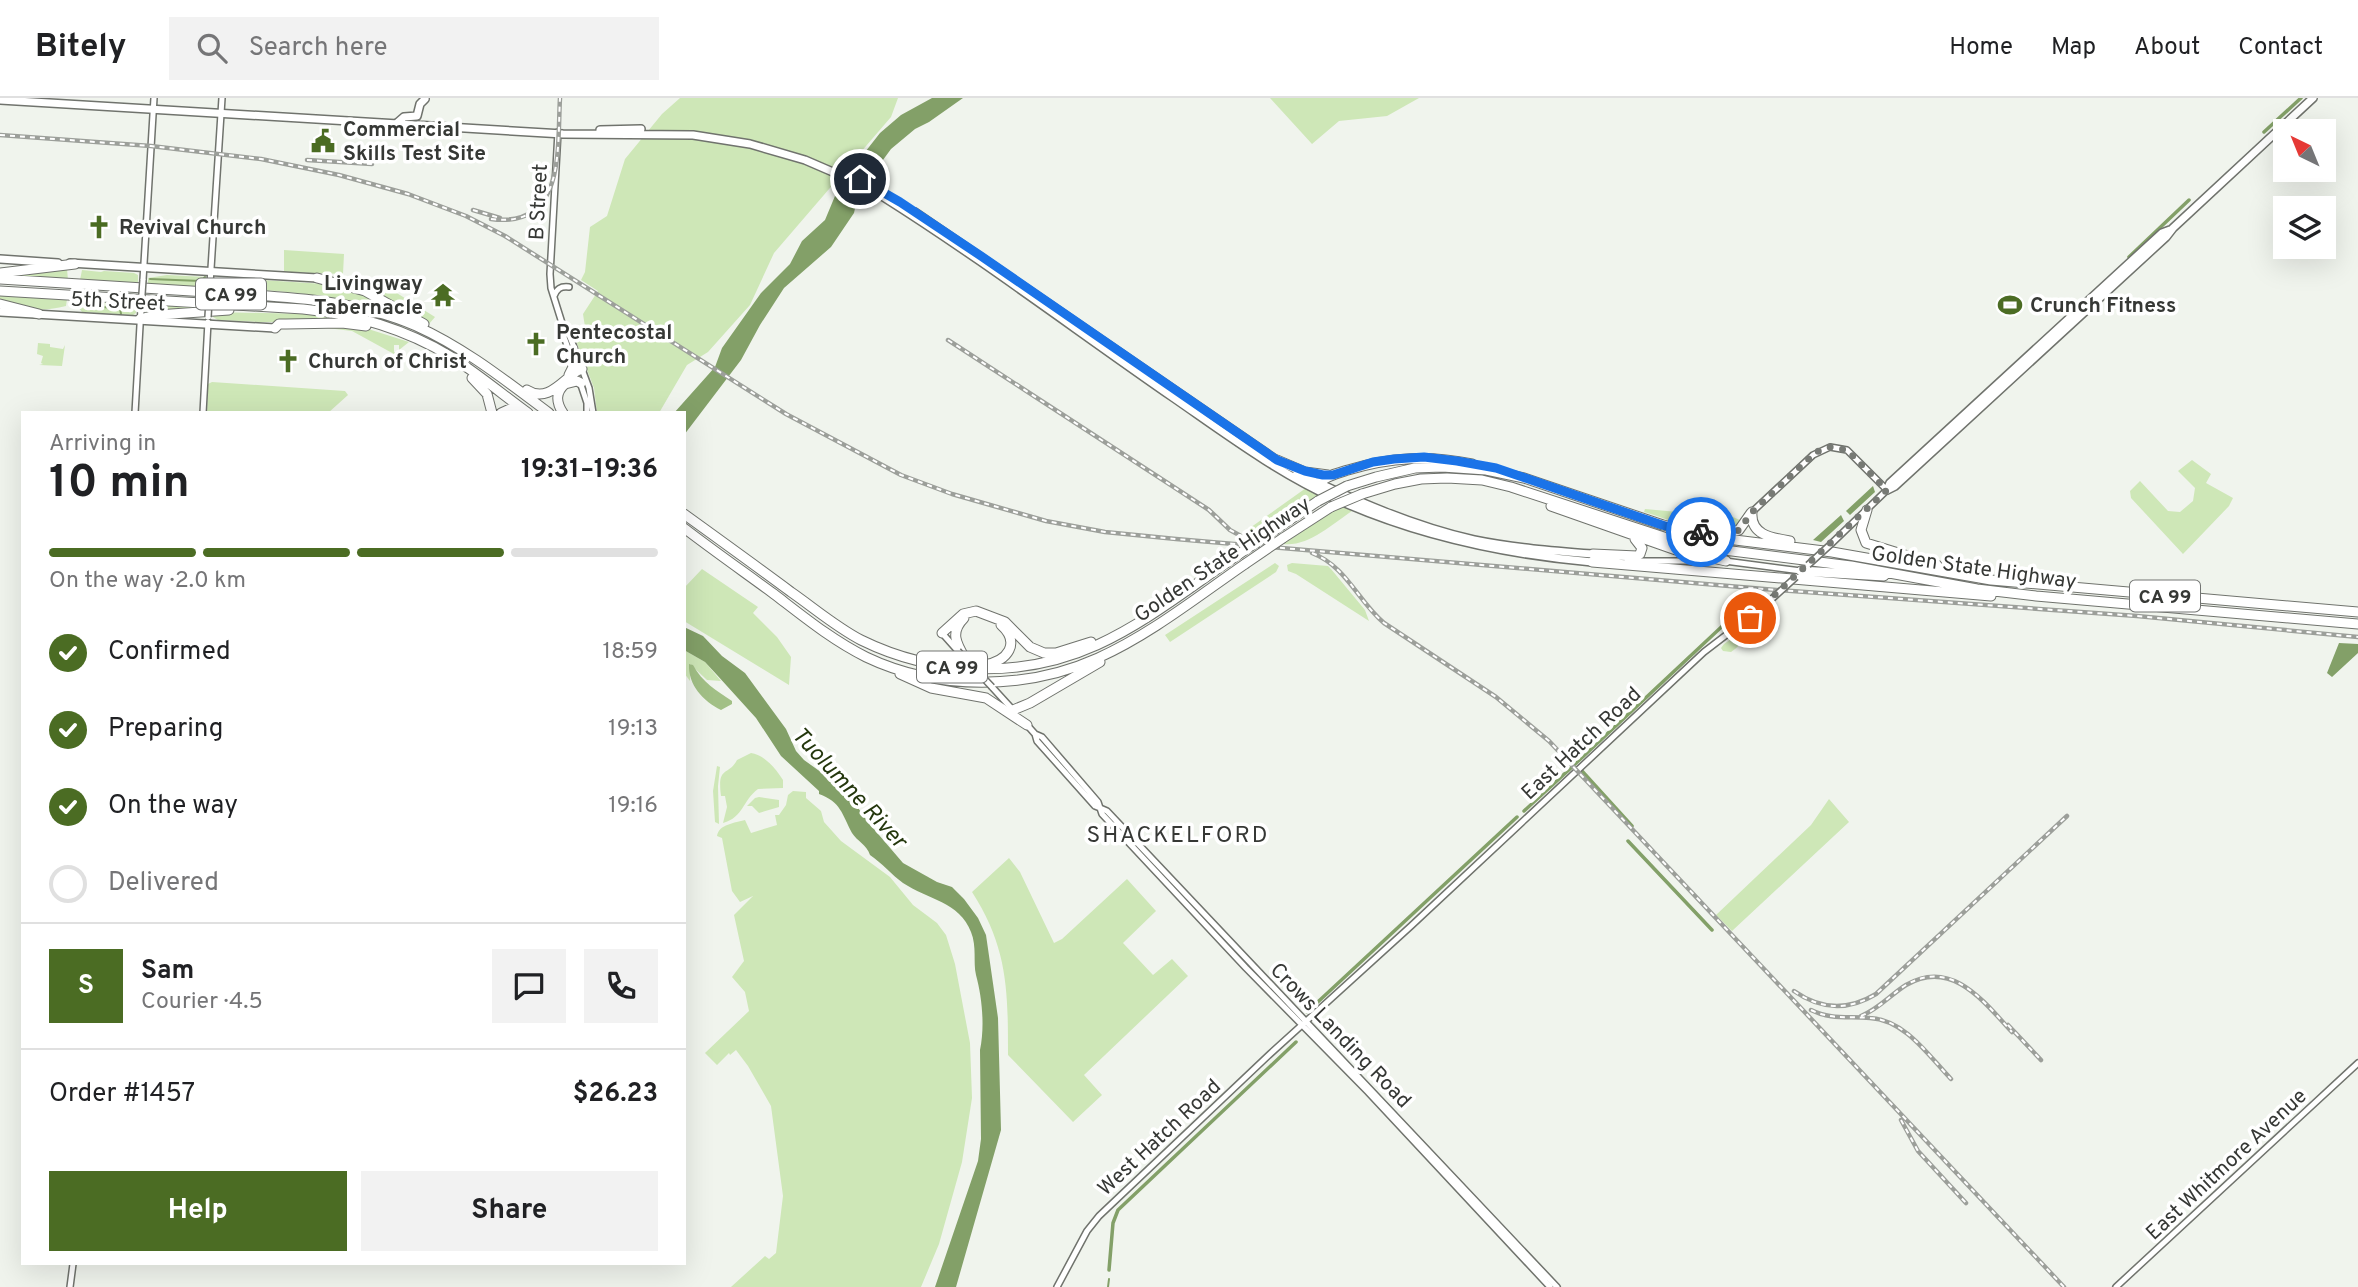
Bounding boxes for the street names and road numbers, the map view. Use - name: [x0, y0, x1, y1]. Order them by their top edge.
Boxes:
- street label: B Street: [524, 163, 555, 241]
- road number: CA 99: [196, 278, 266, 310]
- street label: 5th Street: [70, 287, 166, 318]
- street label: Golden State Highway: [1130, 491, 1316, 629]
- street label: Golden State Highway: [1869, 541, 2078, 596]
- road number: CA 99: [2130, 580, 2200, 611]
- road number: CA 99: [917, 652, 987, 682]
- street label: East Hatch Road: [1516, 682, 1648, 807]
- street label: Crows Landing Road: [1263, 958, 1416, 1115]
- street label: West Hatch Road: [1093, 1074, 1227, 1202]
- street label: East Whitmore Avenue: [2141, 1083, 2313, 1247]

